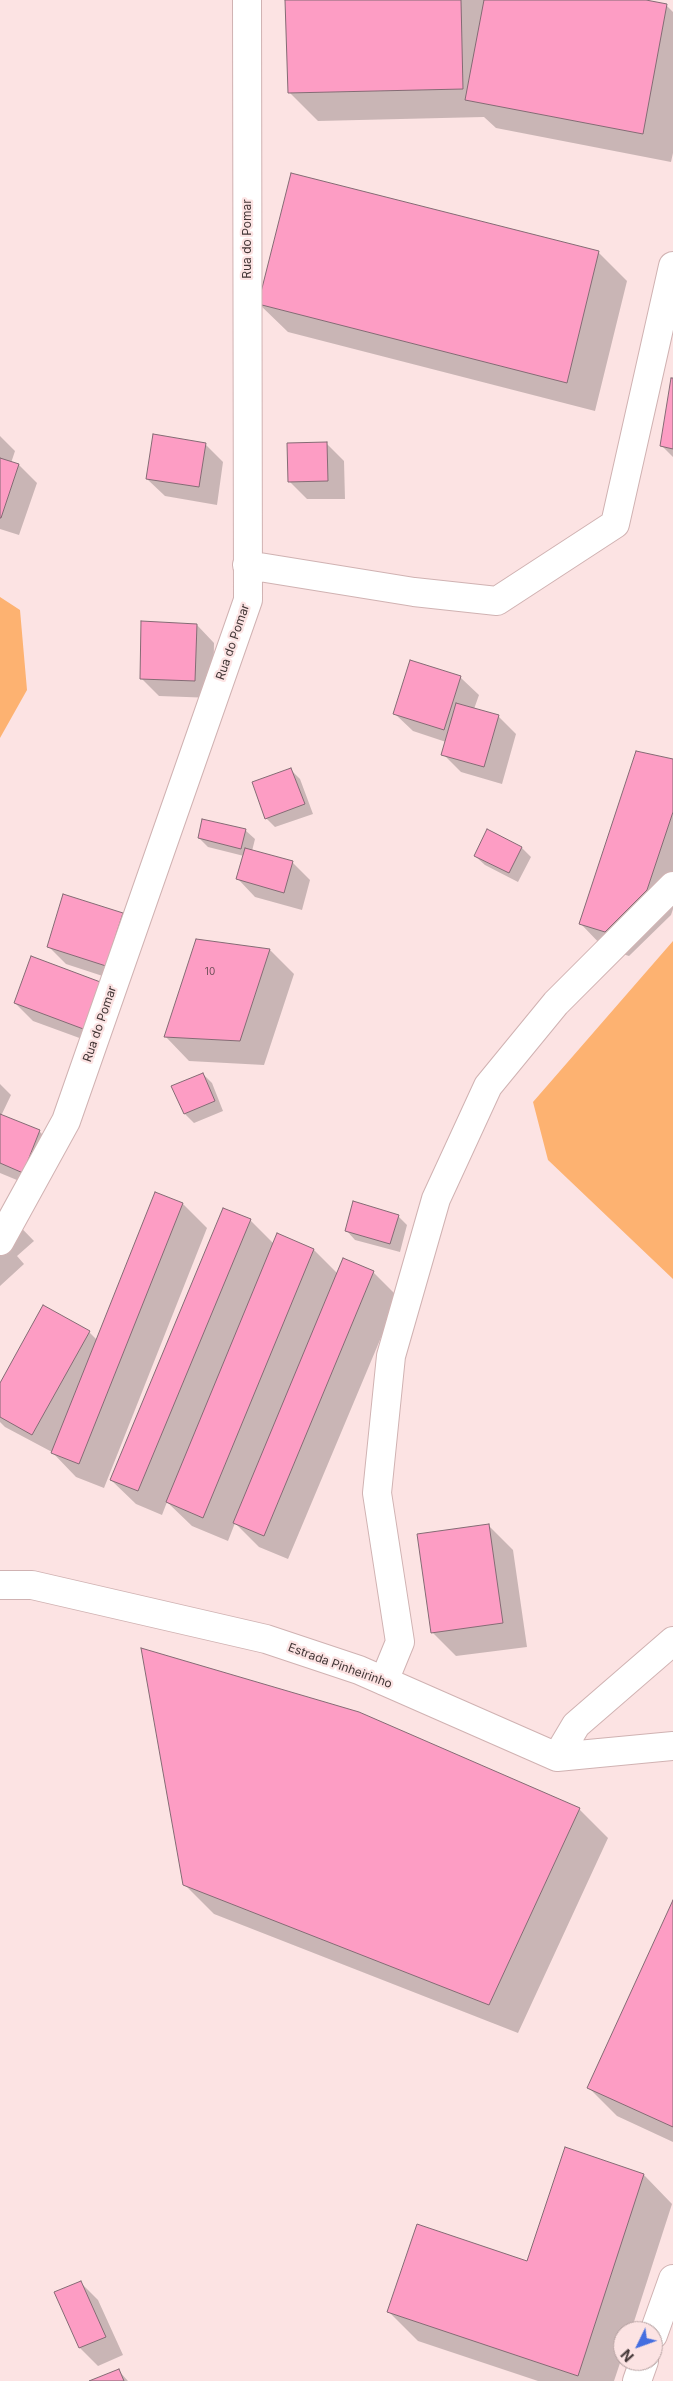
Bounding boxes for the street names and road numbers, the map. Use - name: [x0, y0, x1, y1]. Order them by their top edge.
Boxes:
- street label: Rua do Pomar: [240, 199, 254, 279]
- street label: Rua do Pomar: [213, 602, 253, 682]
- street label: Rua do Pomar: [80, 984, 120, 1064]
- street label: Estrada Pinheirinho: [286, 1640, 394, 1692]

